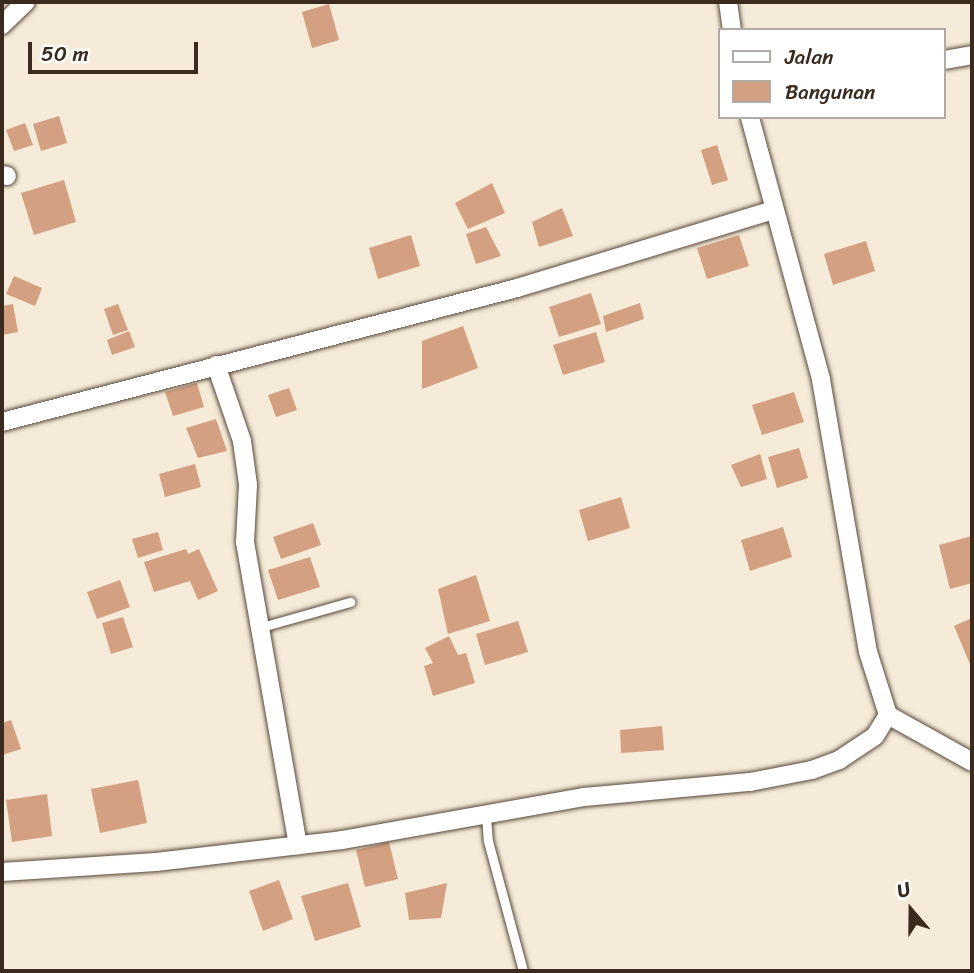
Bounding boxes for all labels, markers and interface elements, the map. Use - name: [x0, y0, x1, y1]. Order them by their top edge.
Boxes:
- scale bar: [32, 28, 201, 72]
- legend: [718, 28, 946, 119]
- text: 50 m: [41, 35, 89, 73]
- text: Jalan: [785, 38, 833, 76]
- text: Bangunan: [785, 73, 875, 111]
- text: U: [892, 872, 915, 907]
- north arrow: [876, 875, 946, 945]

